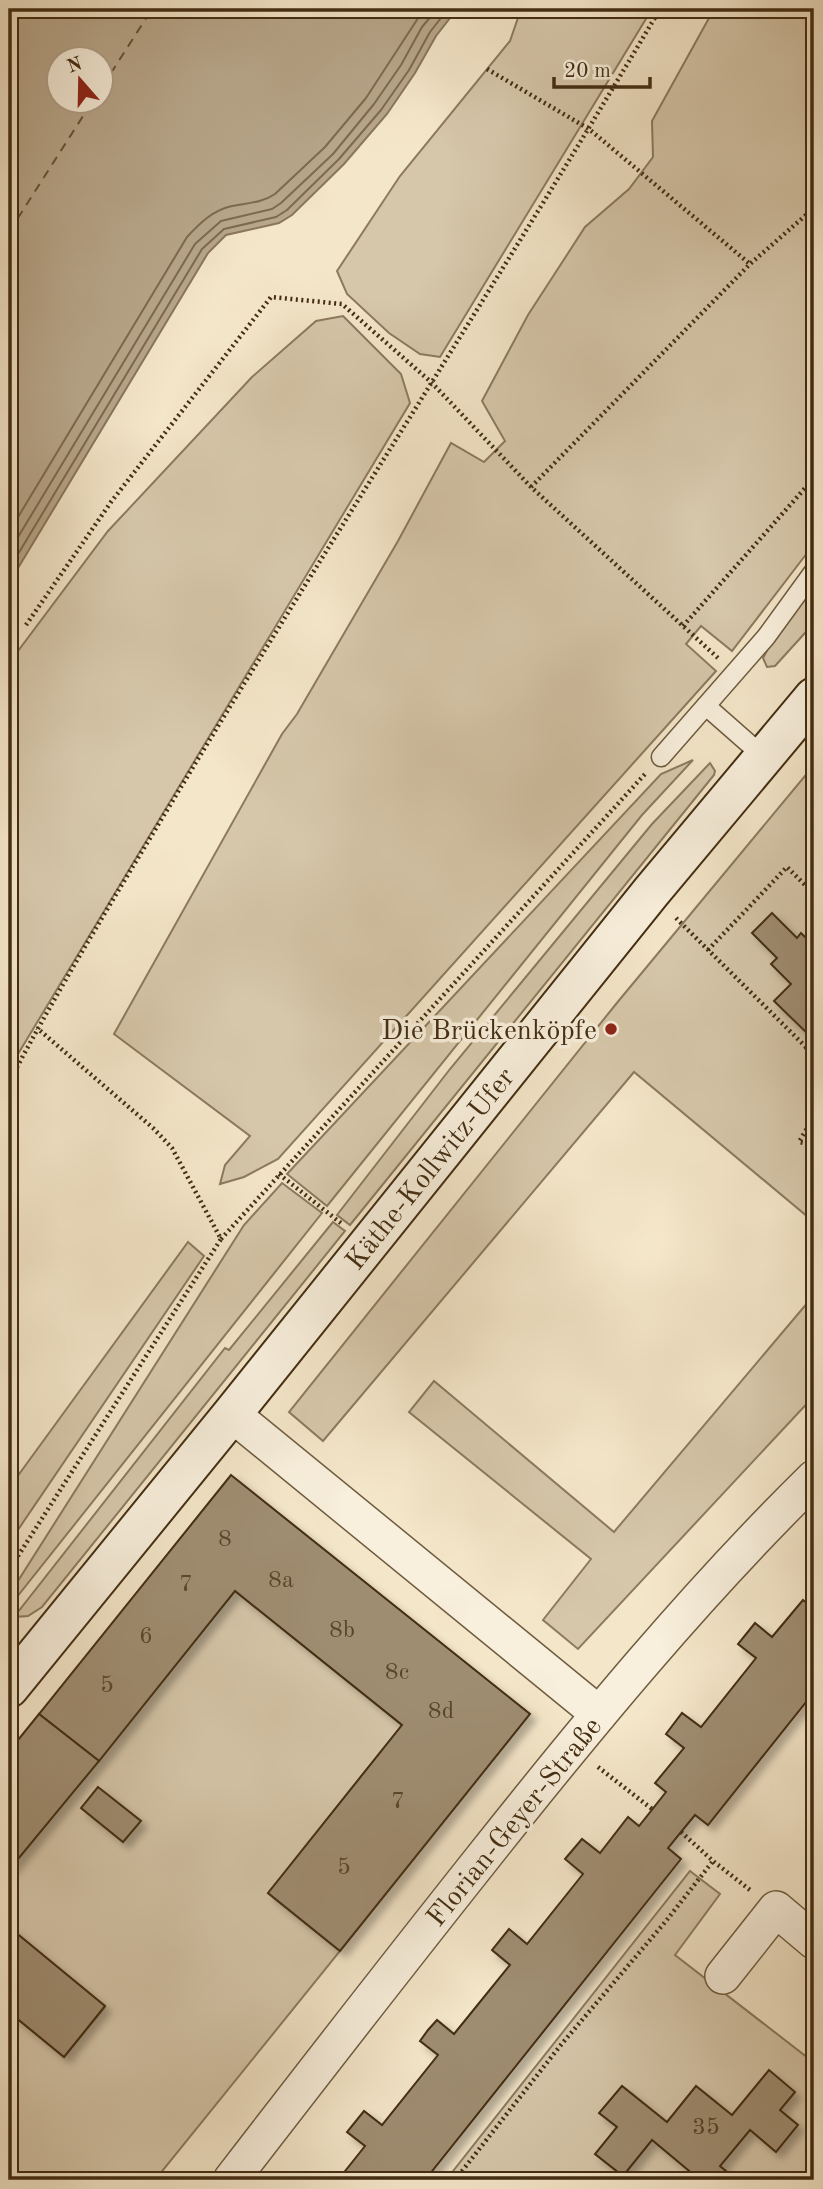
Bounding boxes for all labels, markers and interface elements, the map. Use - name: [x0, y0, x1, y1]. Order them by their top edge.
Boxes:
- north arrow: [46, 46, 116, 116]
- scale bar: [554, 46, 650, 90]
- text: N: [65, 55, 86, 78]
- text: 20 m: [564, 61, 611, 82]
- place label: Die Brückenköpfe: [381, 1018, 597, 1046]
- marker: Die Brückenköpfe: [603, 1021, 619, 1037]
- street label: Käthe-Kollwitz-Ufer: [342, 1064, 521, 1276]
- house number: 8: [218, 1528, 232, 1552]
- house number: 8a: [268, 1569, 294, 1593]
- house number: 7: [179, 1573, 193, 1597]
- house number: 8b: [329, 1619, 355, 1643]
- house number: 6: [139, 1625, 153, 1649]
- house number: 8c: [385, 1661, 409, 1685]
- house number: 5: [100, 1674, 114, 1698]
- house number: 8d: [428, 1700, 454, 1724]
- street label: Florian-Geyer-Straße: [423, 1713, 608, 1933]
- house number: 7: [391, 1790, 405, 1814]
- house number: 5: [337, 1856, 351, 1880]
- house number: 35: [692, 2116, 720, 2140]

